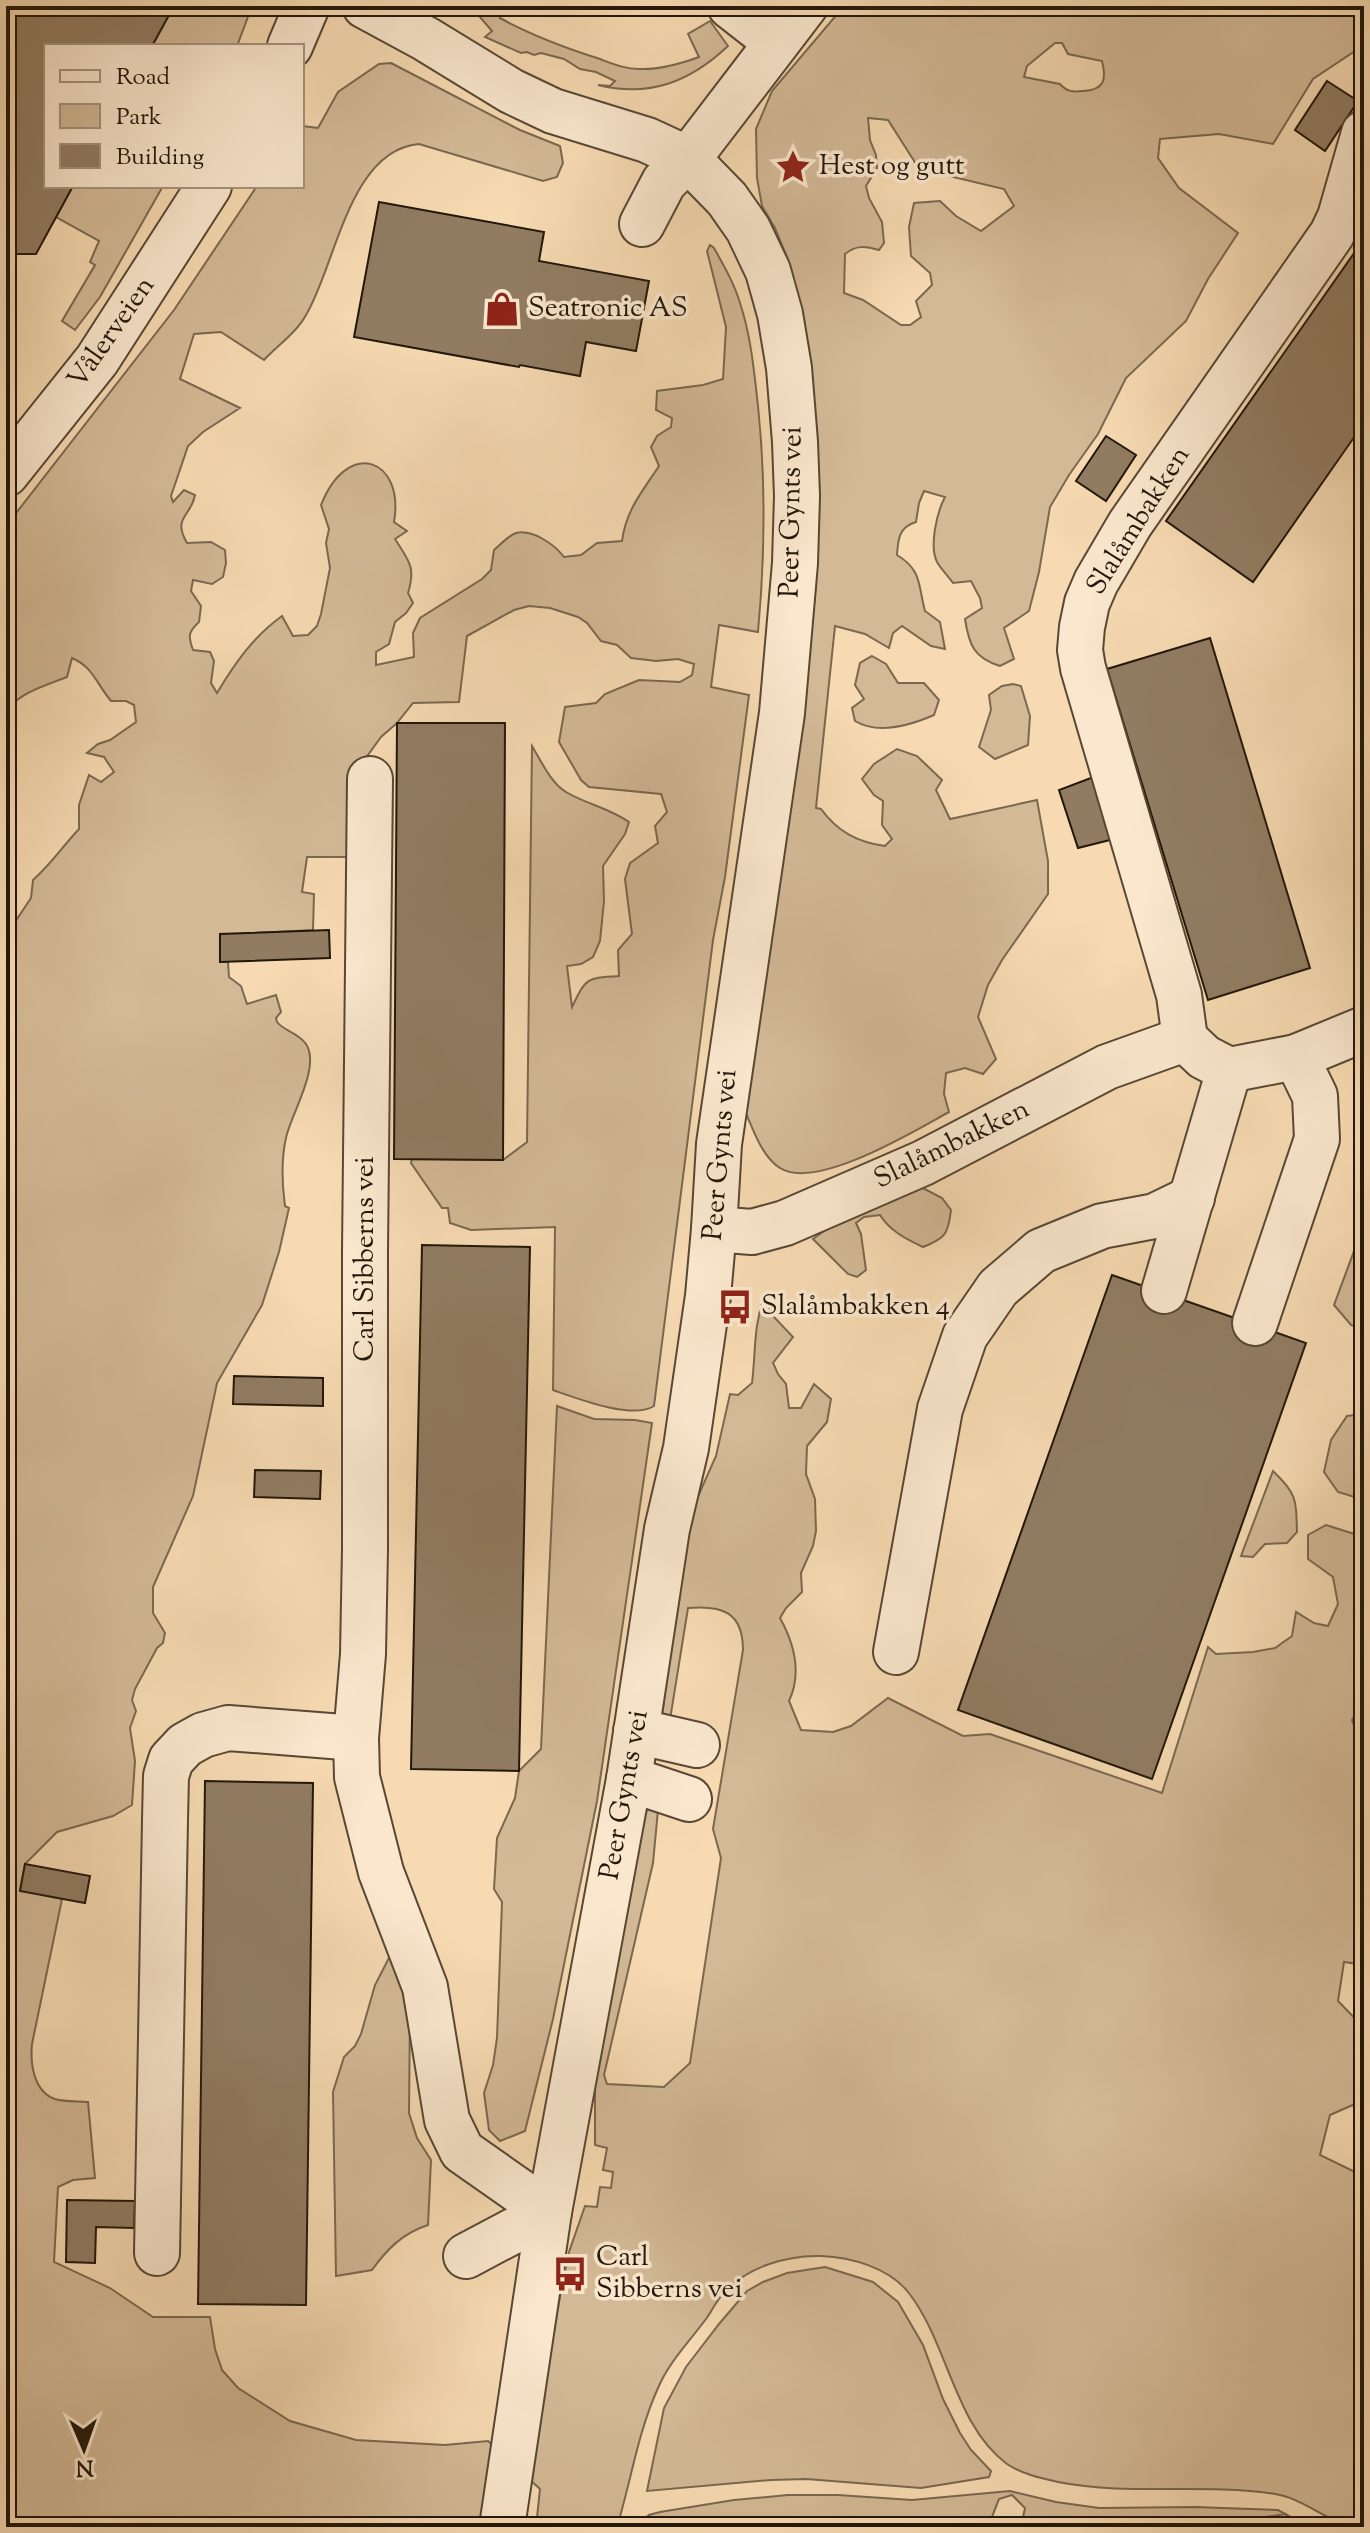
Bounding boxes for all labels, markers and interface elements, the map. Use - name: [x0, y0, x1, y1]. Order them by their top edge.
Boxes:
- legend: [44, 44, 304, 188]
- text: Road: [116, 61, 170, 95]
- text: Park: [116, 101, 162, 135]
- text: Building: [116, 141, 205, 175]
- place label: Hest og gutt: [819, 147, 965, 187]
- place icon: Hest og gutt: [774, 148, 812, 186]
- street label: Vålerveien: [59, 269, 165, 397]
- place label: Seatronic AS: [528, 289, 688, 329]
- shop icon: Seatronic AS: [483, 290, 521, 328]
- street label: Peer Gynts vei: [771, 426, 813, 598]
- street label: Slalåmbakken: [1077, 439, 1201, 603]
- street label: Peer Gynts vei: [694, 1068, 748, 1242]
- street label: Slalåmbakken: [867, 1090, 1037, 1200]
- street label: Carl Sibberns vei: [346, 1156, 386, 1362]
- place label: Slalåmbakken 4: [761, 1287, 950, 1327]
- bus stop icon: Slalåmbakken 4: [716, 1288, 754, 1326]
- street label: Peer Gynts vei: [590, 1707, 660, 1883]
- place label: Carl Sibberns vei: [596, 2238, 743, 2310]
- bus stop icon: Carl Sibberns vei: [551, 2255, 589, 2293]
- north arrow: [44, 2409, 124, 2489]
- text: N: [75, 2450, 94, 2482]

